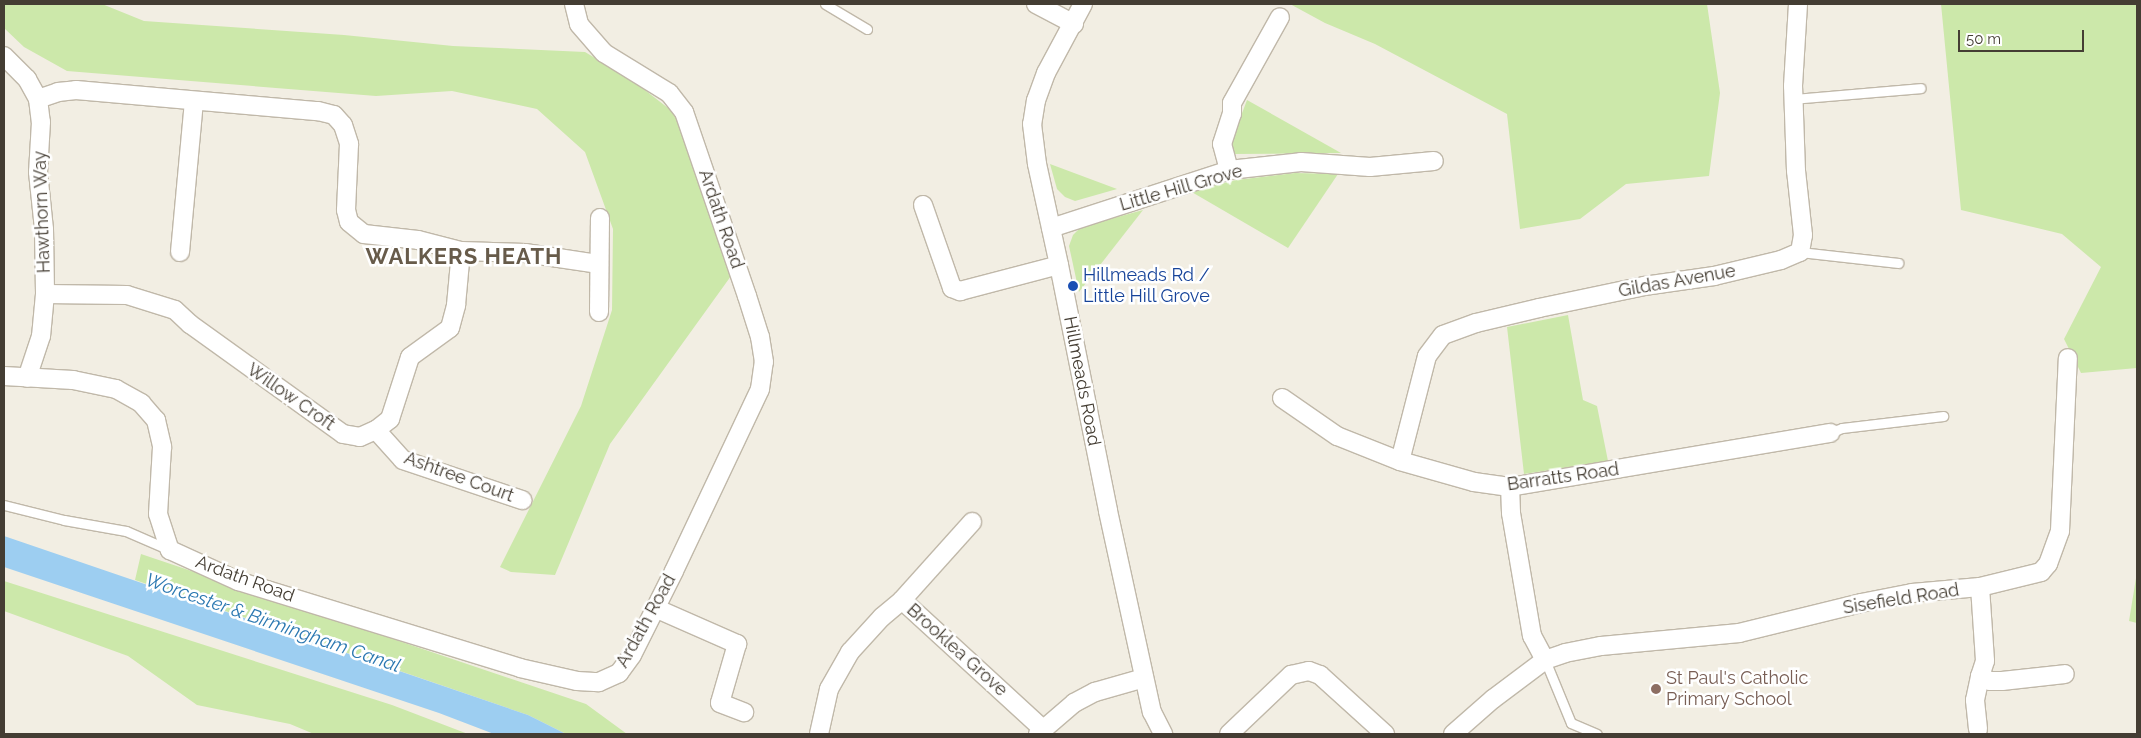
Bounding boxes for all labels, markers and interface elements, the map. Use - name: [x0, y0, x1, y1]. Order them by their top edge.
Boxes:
- scale bar: [1961, 20, 2087, 52]
- text: 50 m: [1966, 30, 2001, 48]
- street label: Hawthorn Way: [29, 150, 55, 274]
- street label: Little Hill Grove: [1117, 160, 1245, 216]
- street label: Ardath Road: [694, 167, 748, 271]
- district label: WALKERS HEATH: [364, 244, 564, 270]
- street label: Gildas Avenue: [1616, 260, 1738, 302]
- place label: Hillmeads Rd / Little Hill Grove: [1083, 265, 1210, 308]
- marker: Hillmeads Rd / Little Hill Grove: [1067, 280, 1079, 292]
- street label: Hillmeads Road: [1059, 314, 1105, 448]
- street label: Willow Croft: [243, 359, 339, 435]
- street label: Ashtree Court: [401, 447, 517, 507]
- street label: Barratts Road: [1506, 458, 1620, 496]
- street label: Ardath Road: [193, 551, 297, 607]
- water label: Worcester & Birmingham Canal: [142, 569, 404, 677]
- street label: Ardath Road: [611, 571, 681, 671]
- street label: Sisefield Road: [1841, 579, 1961, 619]
- street label: Brooklea Grove: [902, 599, 1012, 701]
- place label: St Paul's Catholic Primary School: [1666, 668, 1808, 711]
- marker: St Paul's Catholic Primary School: [1650, 683, 1662, 695]

